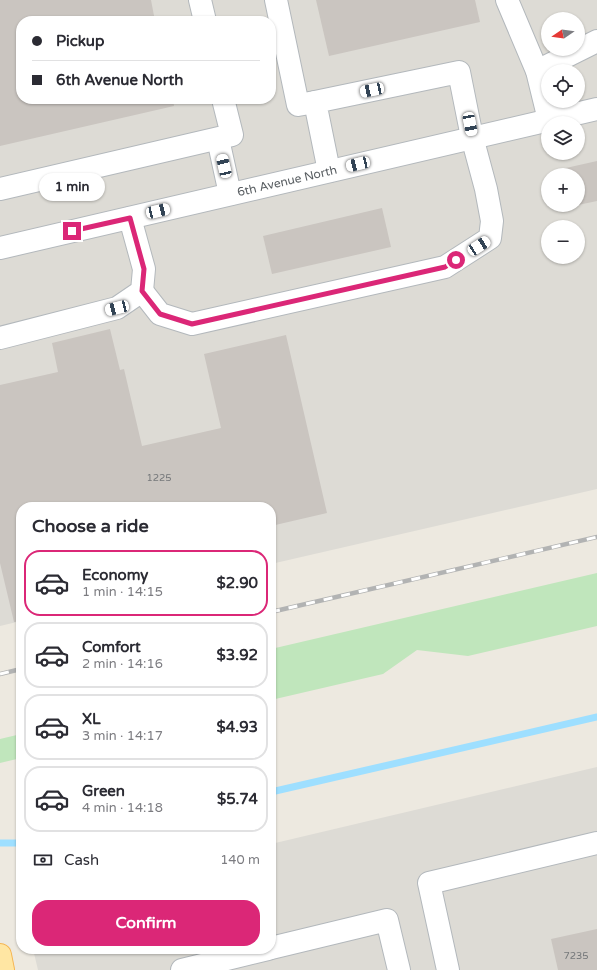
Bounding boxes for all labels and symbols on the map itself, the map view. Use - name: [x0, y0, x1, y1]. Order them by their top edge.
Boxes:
- north arrow: [541, 12, 585, 56]
- car: [359, 82, 385, 98]
- car: [462, 111, 478, 137]
- car: [215, 153, 233, 179]
- car: [345, 155, 371, 173]
- street label: 6th Avenue North: [236, 163, 338, 199]
- callout: 1 min: [39, 173, 105, 201]
- car: [145, 202, 171, 220]
- route end: [63, 222, 81, 240]
- car: [466, 234, 492, 258]
- route start: [447, 251, 465, 269]
- car: [104, 299, 130, 317]
- house number: 1225: [146, 472, 172, 484]
- house number: 7235: [563, 950, 589, 962]

